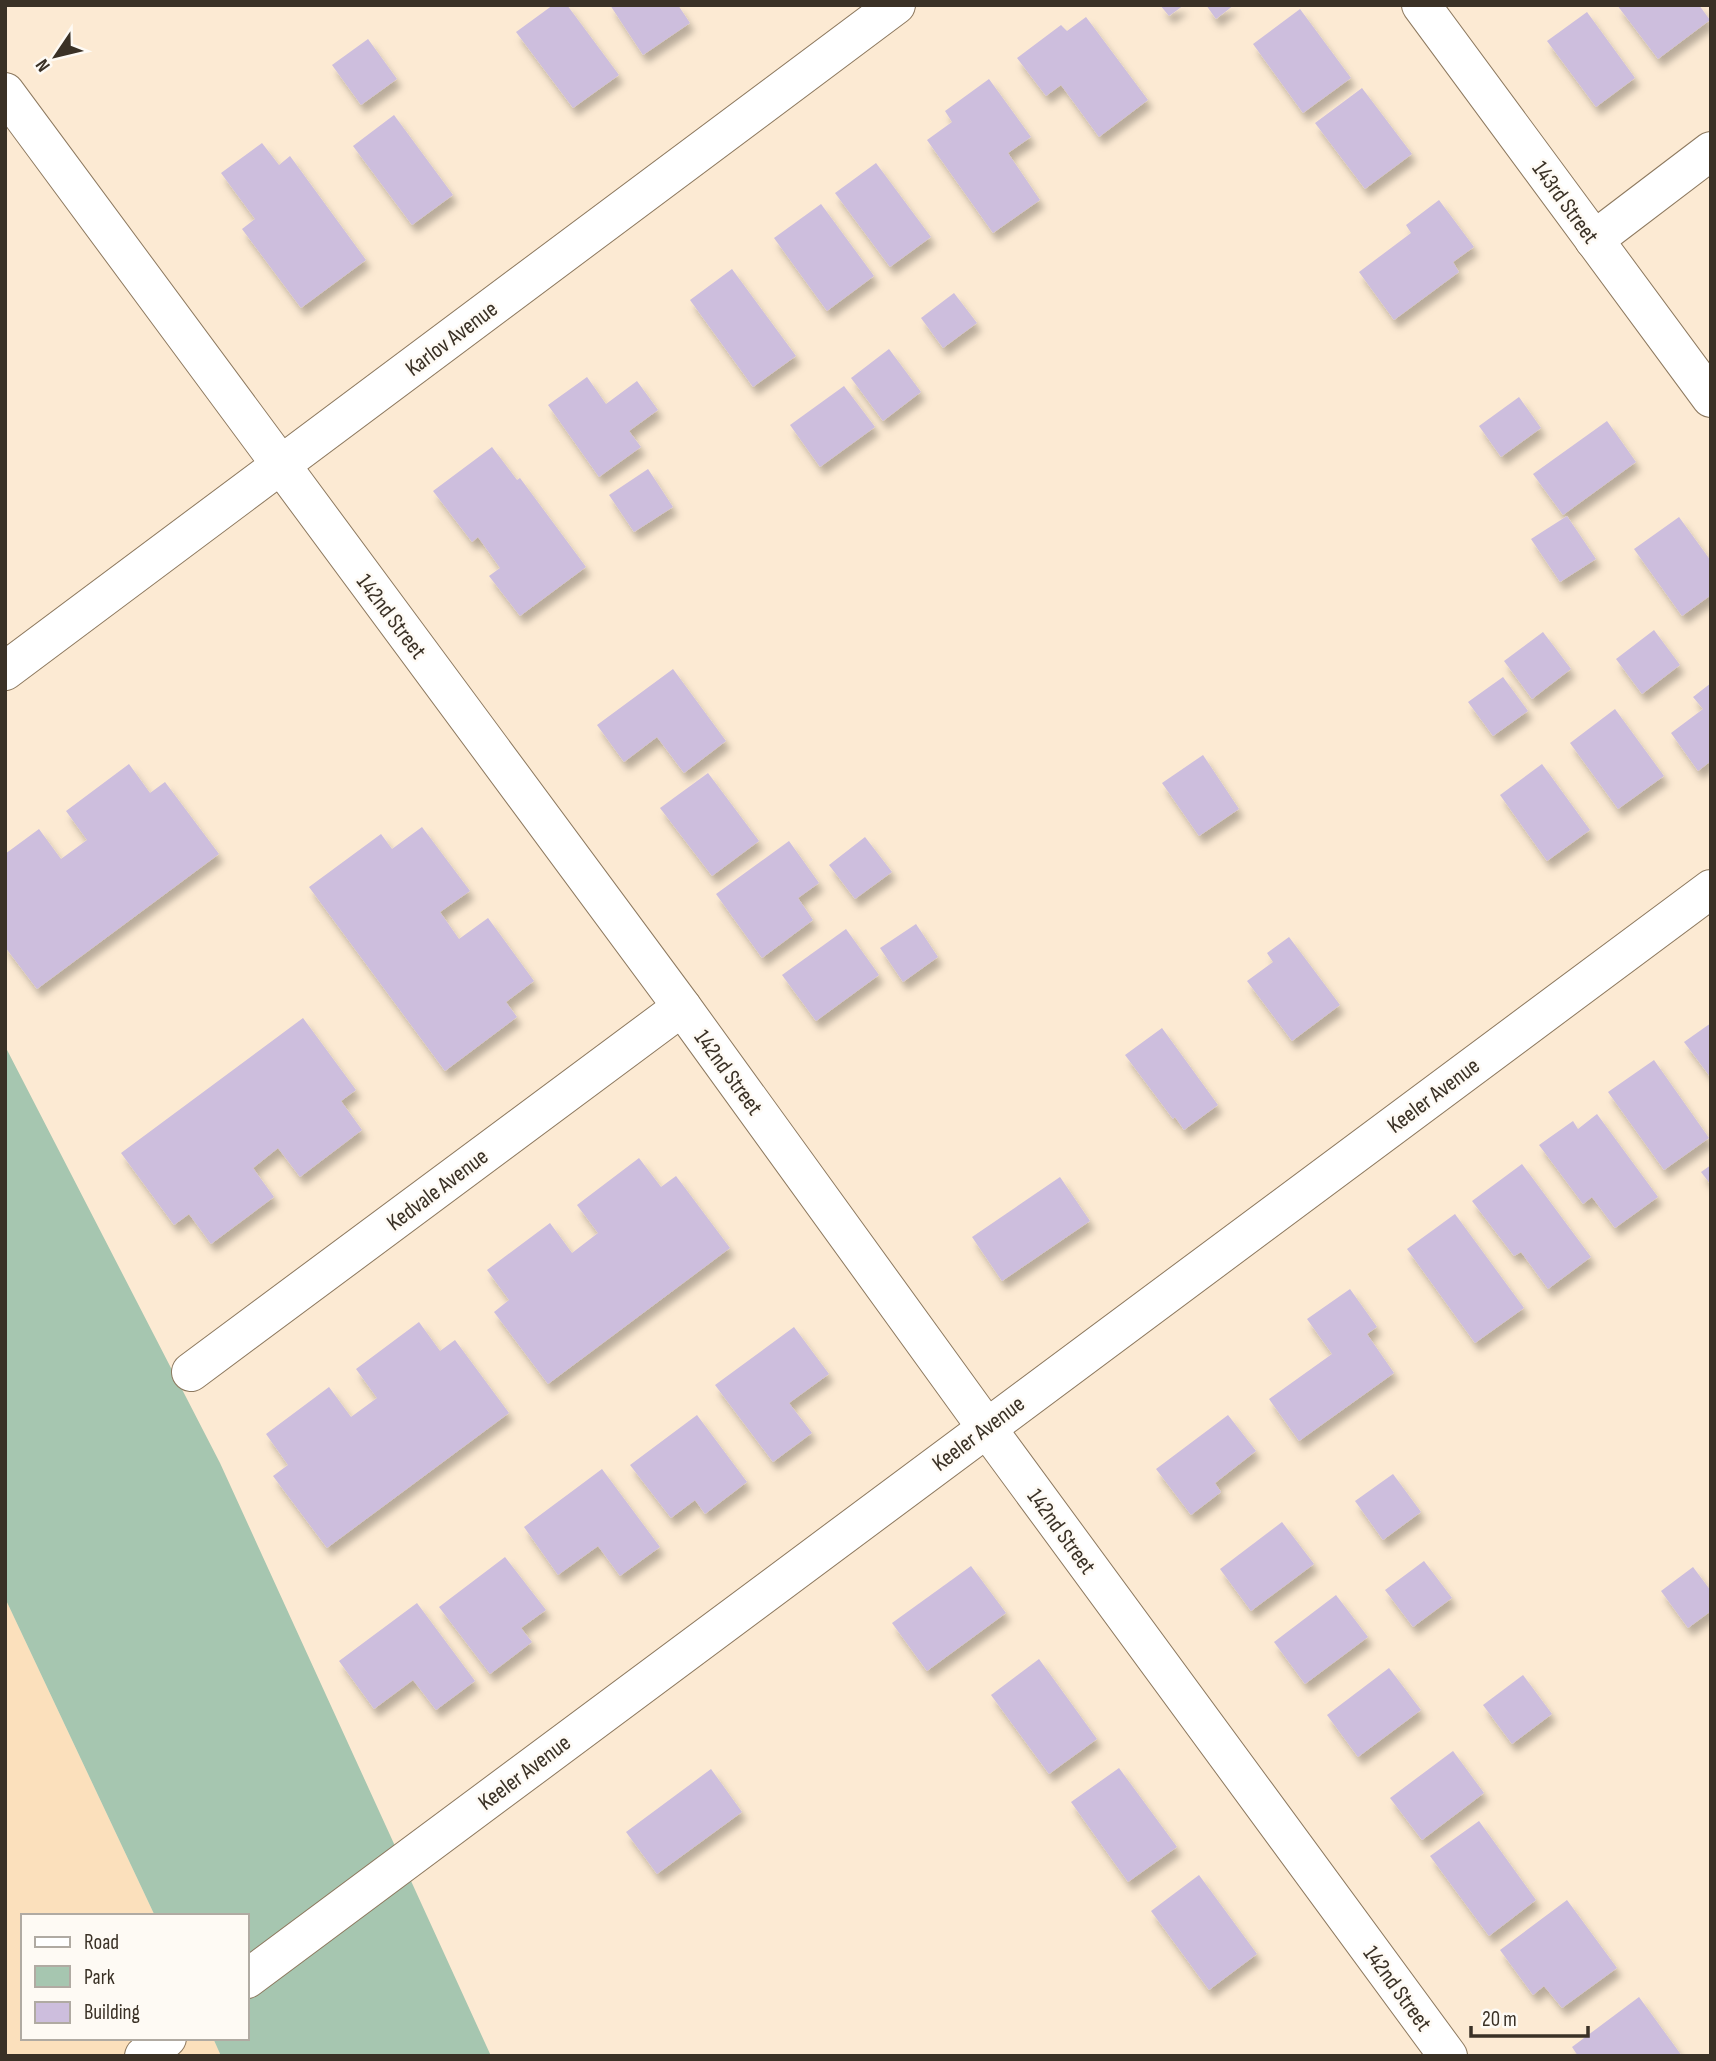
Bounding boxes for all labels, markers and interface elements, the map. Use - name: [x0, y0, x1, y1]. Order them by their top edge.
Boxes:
- north arrow: [21, 21, 91, 91]
- text: N: [31, 54, 56, 76]
- street label: 143rd Street: [1526, 156, 1605, 249]
- street label: Karlov Avenue: [400, 295, 503, 383]
- street label: 142nd Street: [350, 569, 432, 665]
- street label: 142nd Street: [688, 1024, 769, 1121]
- street label: Keeler Avenue: [1382, 1052, 1485, 1140]
- street label: Kedvale Avenue: [381, 1143, 494, 1237]
- street label: Keeler Avenue: [927, 1390, 1030, 1478]
- street label: 142nd Street: [1021, 1483, 1102, 1580]
- street label: Keeler Avenue: [473, 1729, 576, 1817]
- legend: [21, 1914, 248, 2040]
- text: Road: [84, 1930, 119, 1955]
- street label: 142nd Street: [1357, 1940, 1438, 2037]
- text: Park: [84, 1965, 115, 1990]
- scale bar: [1471, 1994, 1588, 2038]
- text: Building: [84, 2000, 140, 2025]
- text: 20 m: [1482, 2007, 1517, 2032]

